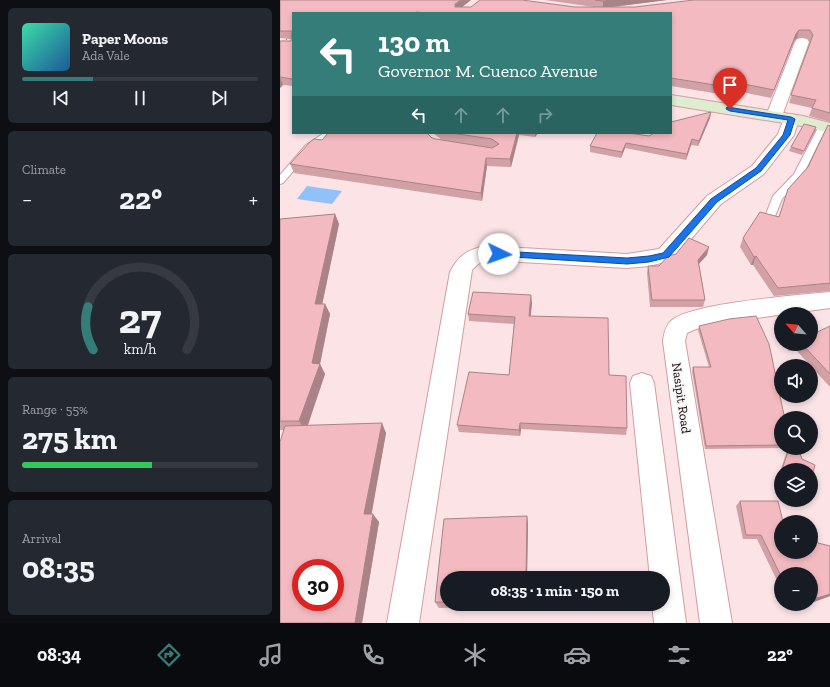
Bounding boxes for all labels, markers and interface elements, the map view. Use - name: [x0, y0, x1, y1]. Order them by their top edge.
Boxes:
- text: 130 m: [378, 26, 450, 59]
- icon: left: [312, 28, 364, 80]
- text: Paper Moons: [82, 30, 168, 48]
- text: Ada Vale: [82, 48, 130, 63]
- text: Governor M. Cuenco Avenue: [378, 60, 598, 82]
- pin: [713, 68, 747, 109]
- icon: arrive: [719, 74, 741, 96]
- icon: previous: [50, 87, 72, 109]
- icon: pause: [129, 87, 151, 109]
- icon: next: [208, 87, 230, 109]
- icon: left: [408, 104, 430, 126]
- icon: ahead: [450, 104, 472, 126]
- icon: ahead: [492, 104, 514, 126]
- icon: right: [534, 104, 556, 126]
- text: Climate: [22, 162, 66, 177]
- text: 22°: [119, 181, 162, 217]
- text: −: [22, 186, 32, 213]
- text: +: [249, 186, 258, 213]
- position arrow: [478, 233, 520, 275]
- text: 27: [119, 293, 162, 343]
- north arrow: [774, 307, 818, 351]
- map controls: [774, 307, 818, 611]
- text: km/h: [124, 340, 156, 357]
- button: sound: [774, 359, 818, 403]
- street label: Nasipit Road: [669, 362, 694, 434]
- text: Range · 55%: [22, 402, 88, 417]
- button: search: [774, 411, 818, 455]
- text: 275 km: [22, 421, 117, 457]
- button: layers: [774, 463, 818, 507]
- button: +: [774, 515, 818, 559]
- text: Arrival: [22, 531, 61, 546]
- text: 08:35: [22, 550, 95, 586]
- speed limit sign: 30: [292, 559, 344, 611]
- button: −: [774, 567, 818, 611]
- text: 08:35 · 1 min · 150 m: [491, 582, 619, 600]
- icon: directions: [155, 641, 183, 669]
- icon: music: [257, 641, 285, 669]
- icon: phone: [359, 641, 387, 669]
- icon: climate: [461, 641, 489, 669]
- icon: car: [563, 641, 591, 669]
- icon: filters: [665, 641, 693, 669]
- text: 08:34: [37, 644, 81, 666]
- text: 22°: [767, 644, 793, 666]

